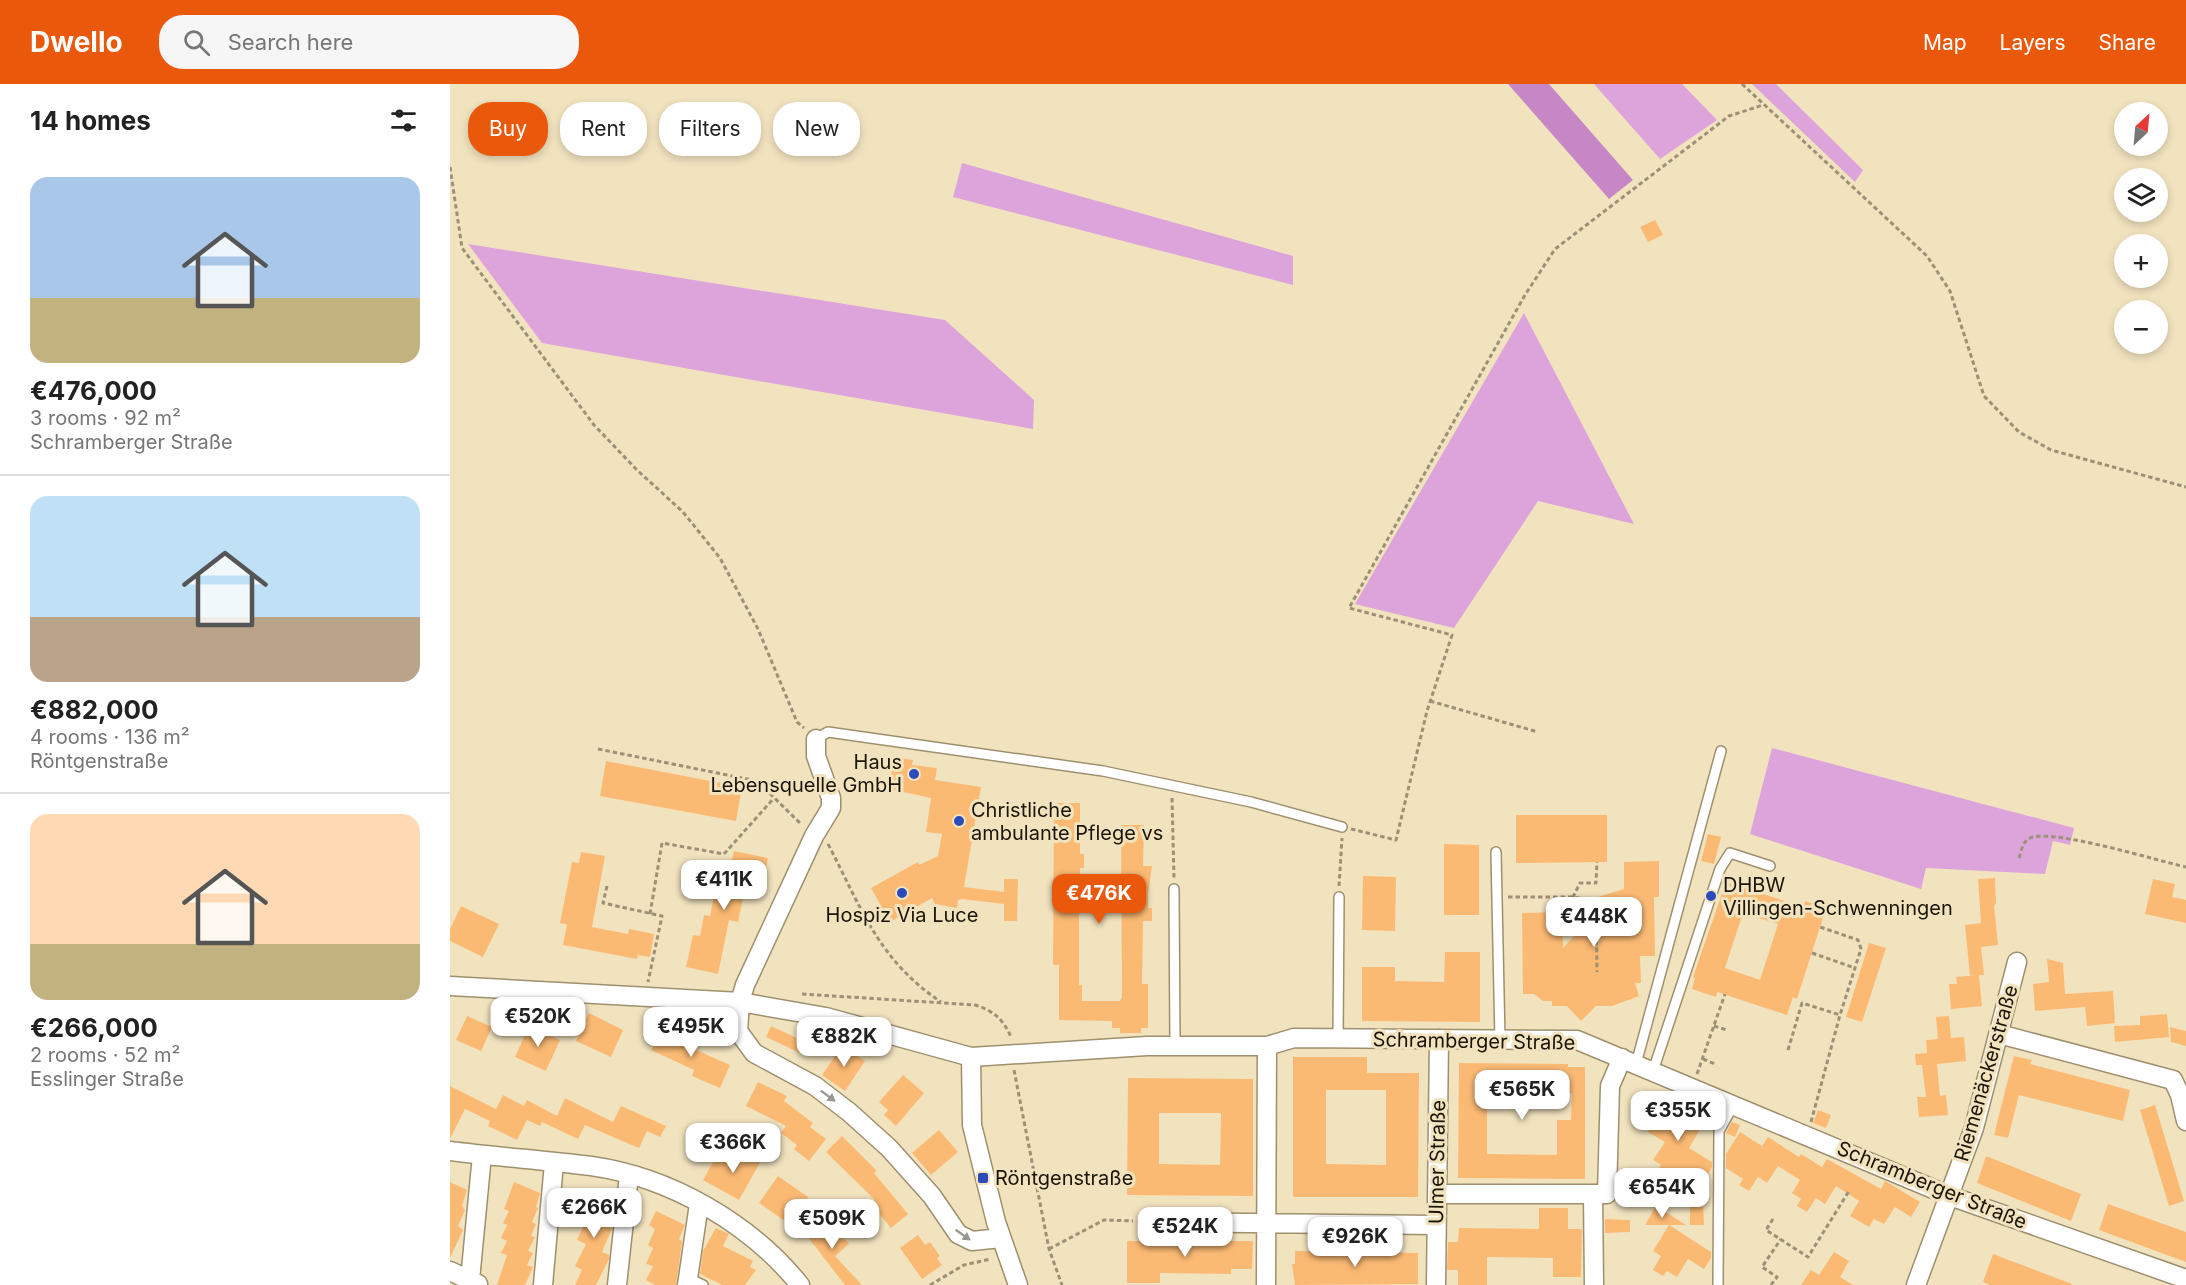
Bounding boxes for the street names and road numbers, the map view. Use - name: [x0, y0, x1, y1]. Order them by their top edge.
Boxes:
- street label: Riemenäckerstraße: [1949, 982, 2023, 1164]
- street label: Schramberger Straße: [1372, 1027, 1576, 1055]
- street label: Ulmer Straße: [1424, 1100, 1450, 1224]
- street label: Schramberger Straße: [1834, 1136, 2030, 1234]

